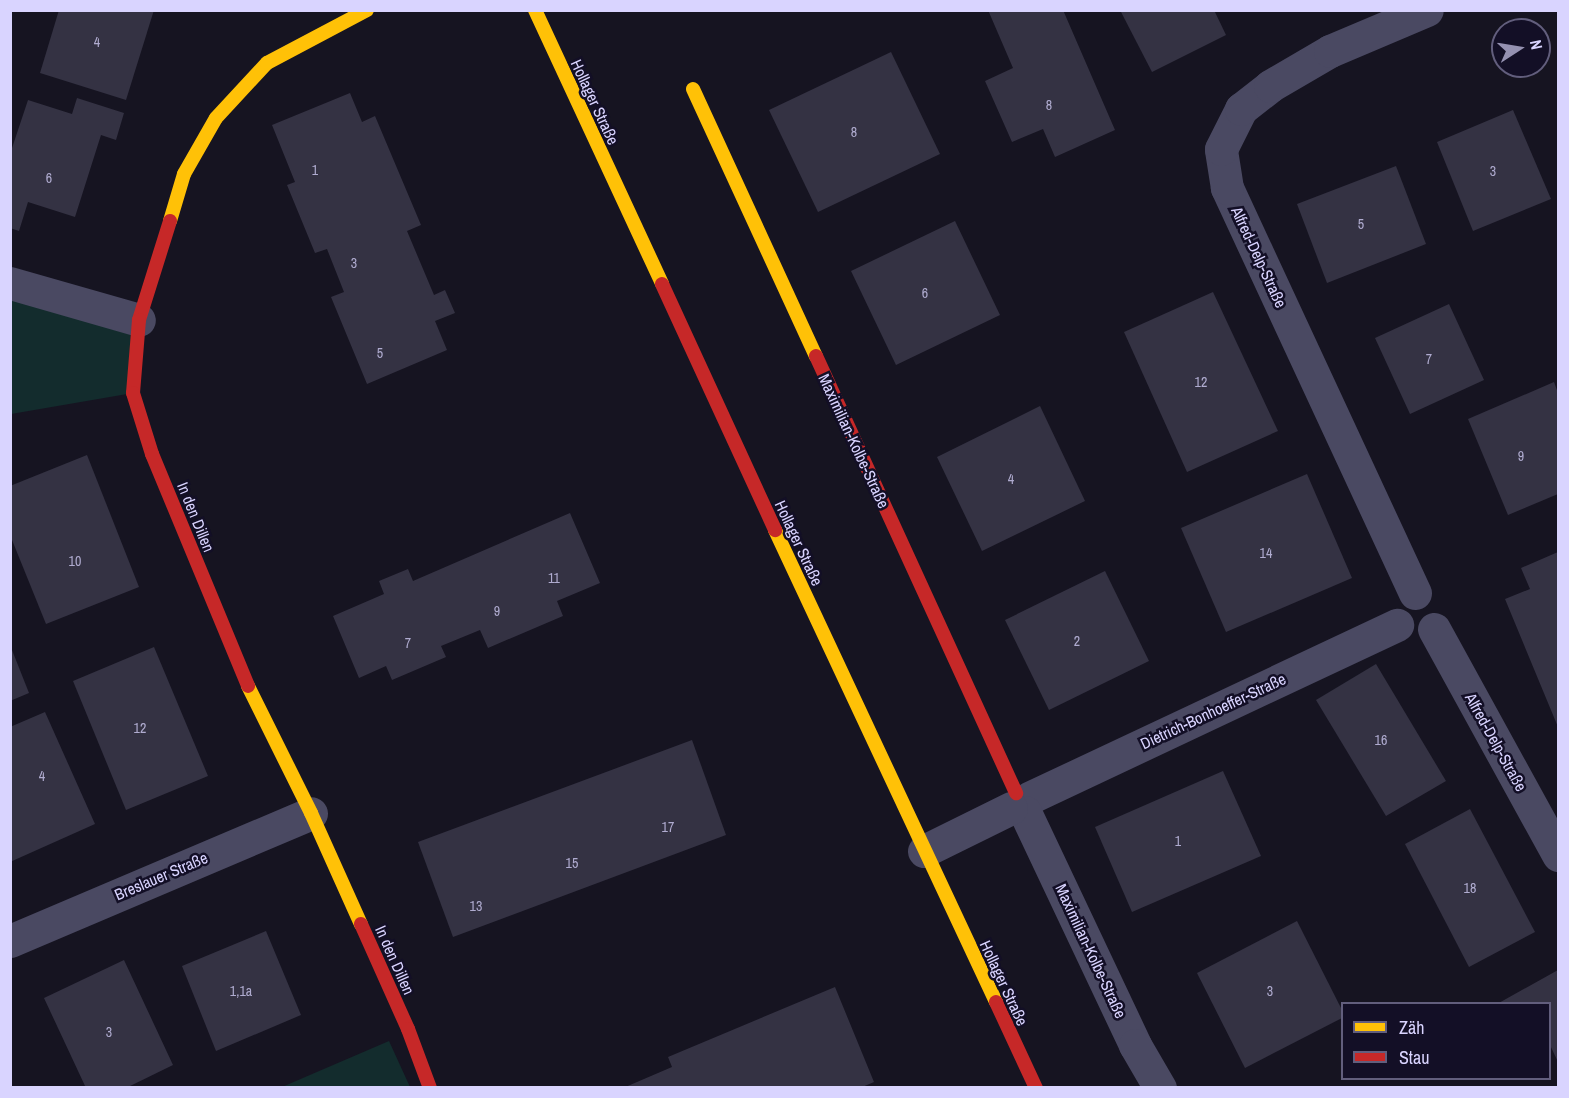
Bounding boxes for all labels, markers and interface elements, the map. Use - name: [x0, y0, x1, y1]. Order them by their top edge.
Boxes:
- north arrow: [1491, 18, 1551, 78]
- house number: 4: [94, 34, 100, 50]
- text: N: [1525, 38, 1548, 52]
- street label: Hollager Straße: [567, 56, 623, 148]
- house number: 8: [1046, 97, 1052, 113]
- house number: 8: [851, 124, 857, 140]
- house number: 1: [312, 162, 318, 178]
- house number: 3: [1490, 163, 1496, 179]
- house number: 6: [46, 170, 52, 186]
- street label: Alfred-Delp-Straße: [1227, 203, 1291, 311]
- house number: 5: [1358, 216, 1364, 232]
- house number: 3: [351, 255, 357, 271]
- house number: 6: [922, 285, 928, 301]
- house number: 5: [377, 345, 383, 361]
- house number: 7: [1426, 351, 1432, 367]
- street label: Maximilian-Kolbe-Straße: [814, 371, 894, 511]
- house number: 12: [1195, 374, 1207, 390]
- house number: 9: [1518, 448, 1524, 464]
- house number: 4: [1008, 471, 1014, 487]
- street label: In den Dillen: [173, 479, 219, 555]
- street label: Hollager Straße: [771, 497, 827, 589]
- house number: 14: [1260, 545, 1272, 561]
- house number: 10: [69, 553, 81, 569]
- house number: 11: [548, 570, 560, 586]
- house number: 9: [494, 603, 500, 619]
- house number: 2: [1074, 633, 1080, 649]
- house number: 7: [405, 635, 411, 651]
- street label: Dietrich-Bonhoeffer-Straße: [1137, 669, 1289, 753]
- street label: Alfred-Delp-Straße: [1461, 690, 1531, 794]
- house number: 12: [134, 720, 146, 736]
- house number: 16: [1375, 732, 1387, 748]
- house number: 4: [39, 768, 45, 784]
- house number: 17: [662, 819, 674, 835]
- house number: 1: [1175, 833, 1181, 849]
- street label: Breslauer Straße: [112, 848, 210, 904]
- house number: 15: [566, 855, 578, 871]
- house number: 18: [1464, 880, 1476, 896]
- street label: Maximilian-Kolbe-Straße: [1051, 881, 1131, 1021]
- house number: 13: [470, 898, 482, 914]
- street label: In den Dillen: [371, 922, 419, 998]
- street label: Hollager Straße: [976, 937, 1032, 1029]
- house number: 1,1a: [230, 983, 252, 999]
- house number: 3: [1267, 983, 1273, 999]
- legend: [1341, 1002, 1551, 1080]
- text: Zäh: [1399, 1015, 1424, 1040]
- house number: 3: [106, 1024, 112, 1040]
- text: Stau: [1399, 1045, 1429, 1070]

